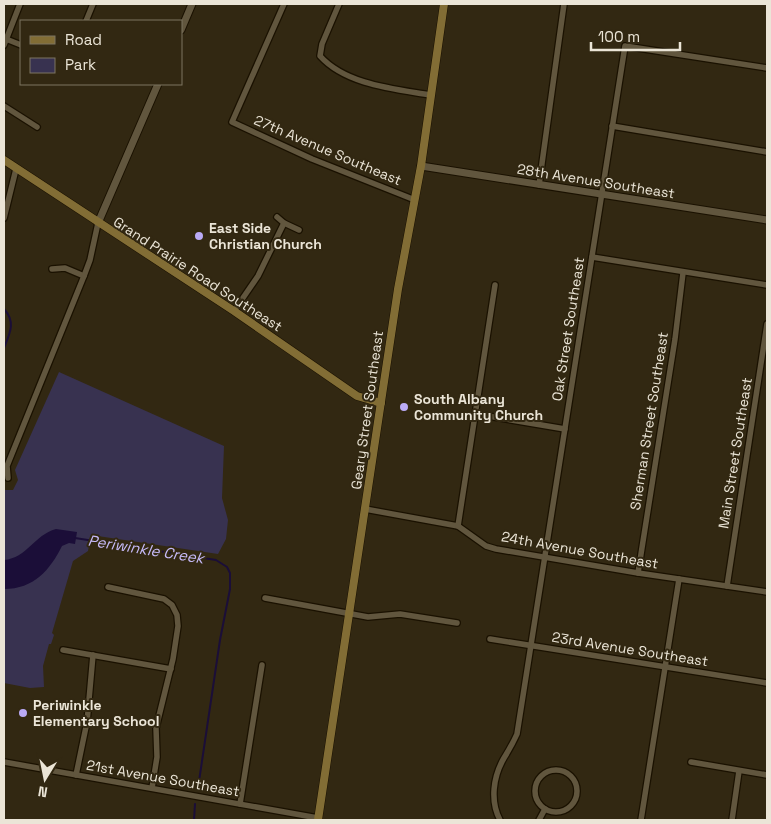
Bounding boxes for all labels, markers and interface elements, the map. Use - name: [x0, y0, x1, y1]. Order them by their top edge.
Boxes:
- legend: [20, 20, 182, 85]
- scale bar: [591, 20, 680, 52]
- text: 100 m: [598, 27, 640, 46]
- text: Road: [65, 30, 102, 49]
- text: Park: [65, 55, 96, 74]
- street label: 27th Avenue Southeast: [252, 111, 404, 189]
- street label: 28th Avenue Southeast: [516, 160, 676, 202]
- street label: Grand Prairie Road Southeast: [110, 213, 286, 335]
- place label: East Side Christian Church: [209, 219, 322, 253]
- marker: East Side Christian Church: [193, 230, 205, 242]
- street label: Oak Street Southeast: [548, 256, 588, 402]
- street label: Geary Street Southeast: [347, 329, 387, 491]
- street label: Sherman Street Southeast: [626, 331, 672, 511]
- street label: Main Street Southeast: [714, 376, 756, 530]
- place label: South Albany Community Church: [414, 390, 543, 424]
- marker: South Albany Community Church: [398, 401, 410, 413]
- street label: 24th Avenue Southeast: [500, 527, 660, 573]
- water label: Periwinkle Creek: [87, 530, 207, 568]
- street label: 23rd Avenue Southeast: [551, 628, 709, 670]
- place label: Periwinkle Elementary School: [33, 696, 159, 730]
- marker: Periwinkle Elementary School: [17, 707, 29, 719]
- north arrow: [20, 754, 70, 804]
- street label: 21st Avenue Southeast: [85, 756, 241, 800]
- text: N: [37, 782, 49, 801]

